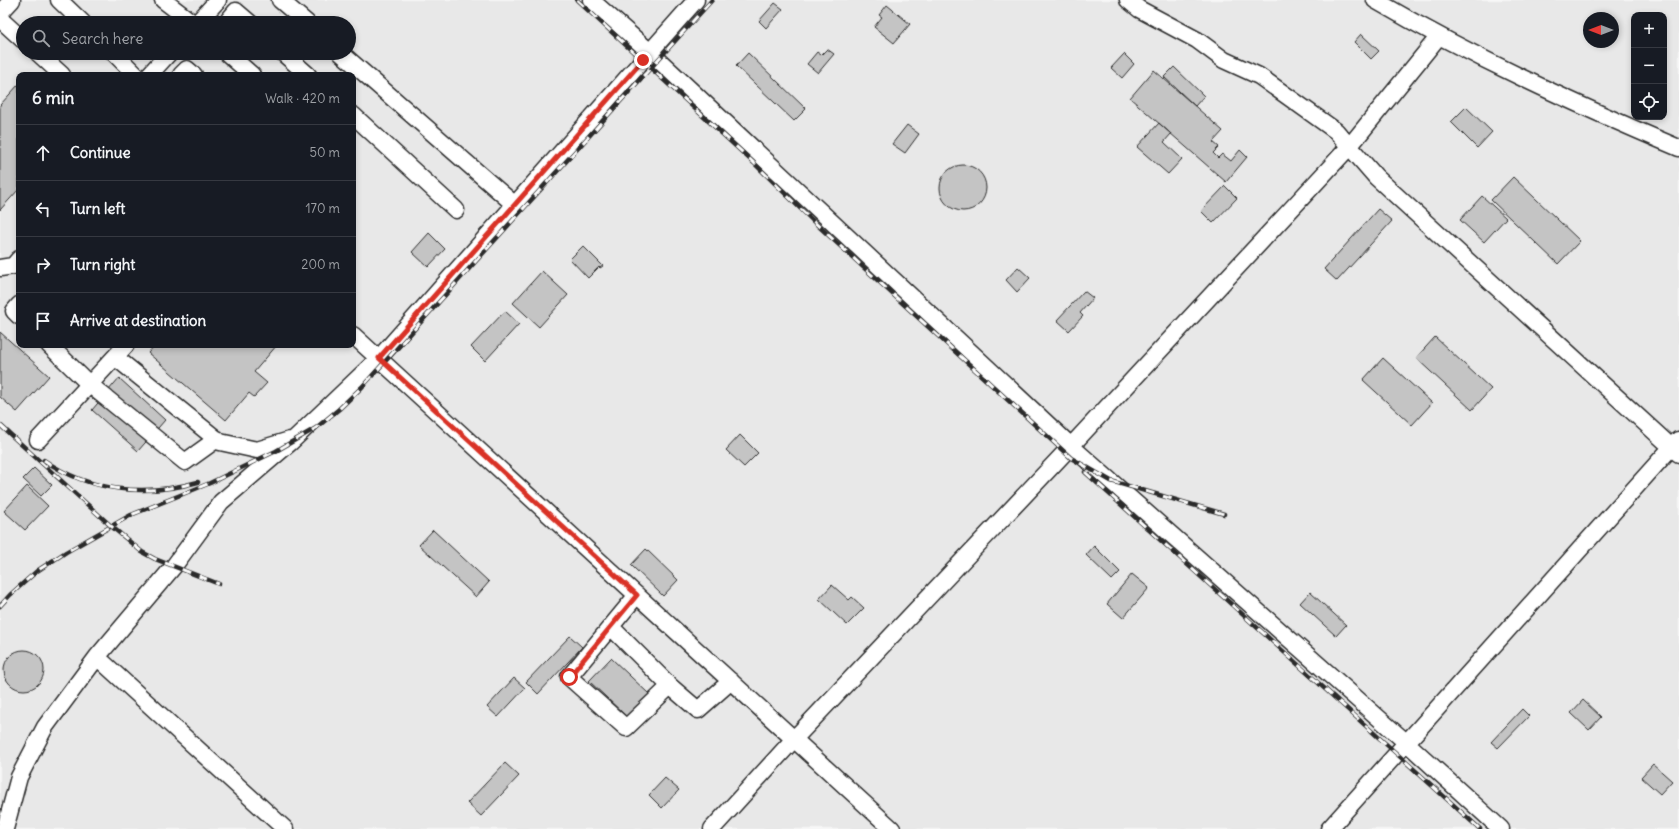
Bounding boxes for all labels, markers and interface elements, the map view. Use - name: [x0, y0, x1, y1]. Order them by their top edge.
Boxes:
- north arrow: [1583, 12, 1619, 48]
- map controls: [1631, 12, 1667, 120]
- button: +: [1631, 12, 1667, 48]
- search box: [16, 16, 356, 60]
- icon: search: [30, 27, 52, 49]
- text: Search here: [62, 29, 143, 48]
- button: −: [1631, 48, 1667, 84]
- route end: [634, 51, 652, 69]
- button: locate: [1631, 84, 1667, 120]
- text: 6 min: [32, 87, 74, 109]
- text: Walk · 420 m: [265, 90, 340, 107]
- icon: ahead: [32, 142, 54, 164]
- text: Continue: [70, 143, 131, 162]
- text: 50 m: [309, 144, 340, 161]
- icon: left: [32, 198, 54, 220]
- text: Turn left: [70, 199, 125, 218]
- text: 170 m: [305, 200, 340, 217]
- icon: right: [32, 254, 54, 276]
- text: Turn right: [70, 255, 135, 274]
- text: 200 m: [301, 256, 340, 273]
- icon: arrive: [32, 310, 54, 332]
- text: Arrive at destination: [70, 311, 206, 330]
- route start: [560, 668, 578, 686]

